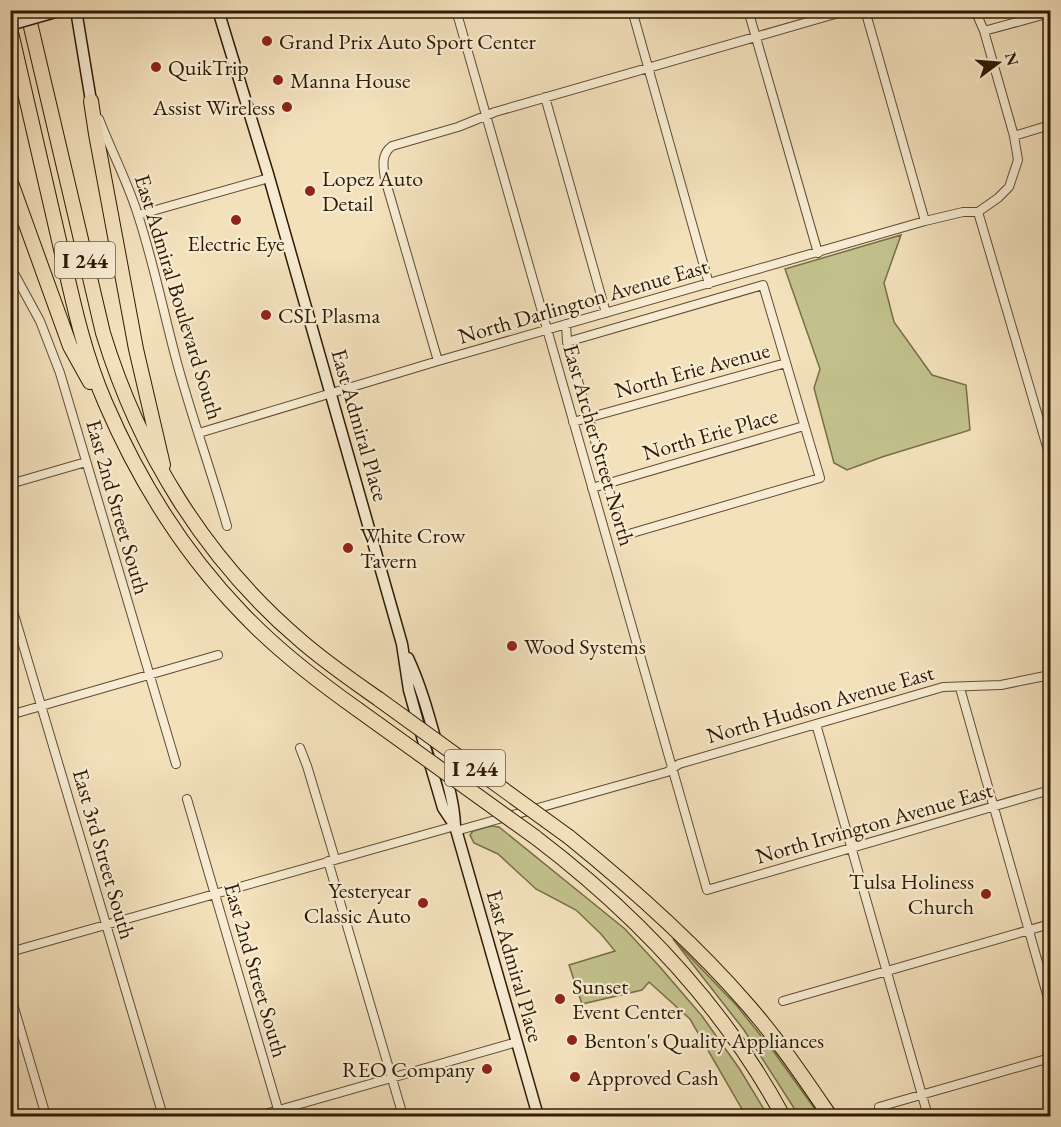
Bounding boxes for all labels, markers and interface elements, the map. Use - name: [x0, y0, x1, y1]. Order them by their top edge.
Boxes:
- place label: Grand Prix Auto Sport Center: [279, 27, 537, 56]
- north arrow: [968, 33, 1028, 93]
- marker: Grand Prix Auto Sport Center: [260, 34, 274, 48]
- text: N: [1000, 50, 1024, 68]
- place label: QuikTrip: [168, 53, 249, 82]
- marker: QuikTrip: [149, 60, 163, 74]
- place label: Manna House: [290, 66, 411, 95]
- marker: Manna House: [271, 73, 285, 87]
- place label: Assist Wireless: [152, 93, 275, 122]
- marker: Assist Wireless: [280, 100, 294, 114]
- place label: Lopez Auto Detail: [322, 164, 423, 218]
- street label: East Admiral Boulevard South: [128, 171, 230, 423]
- marker: Lopez Auto Detail: [303, 184, 317, 198]
- marker: Electric Eye: [229, 213, 243, 227]
- place label: Electric Eye: [187, 229, 285, 258]
- road number: I 244: [55, 242, 115, 278]
- street label: North Darlington Avenue East: [455, 251, 712, 351]
- place label: CSL Plasma: [278, 301, 381, 330]
- marker: CSL Plasma: [259, 308, 273, 322]
- street label: North Erie Avenue: [611, 335, 773, 405]
- street label: East Archer Street North: [556, 341, 642, 549]
- street label: East Admiral Place: [324, 346, 396, 505]
- street label: North Erie Place: [639, 401, 782, 467]
- street label: East 2nd Street South: [79, 416, 157, 598]
- place label: White Crow Tavern: [360, 521, 466, 575]
- marker: White Crow Tavern: [341, 541, 355, 555]
- place label: Wood Systems: [524, 632, 646, 661]
- marker: Wood Systems: [505, 639, 519, 653]
- street label: North Hudson Avenue East: [703, 658, 937, 750]
- road number: I 244: [445, 750, 505, 786]
- street label: East 3rd Street South: [66, 765, 142, 943]
- street label: North Irvington Avenue East: [752, 775, 996, 871]
- place label: Tulsa Holiness Church: [849, 867, 974, 921]
- place label: Yesteryear Classic Auto: [304, 876, 412, 930]
- street label: East 2nd Street South: [217, 879, 295, 1061]
- street label: East Admiral Place: [479, 887, 551, 1046]
- marker: Tulsa Holiness Church: [979, 887, 993, 901]
- marker: Yesteryear Classic Auto: [416, 896, 430, 910]
- place label: Sunset Event Center: [572, 972, 684, 1026]
- marker: Sunset Event Center: [553, 992, 567, 1006]
- place label: Benton's Quality Appliances: [584, 1026, 824, 1055]
- marker: Benton's Quality Appliances: [565, 1033, 579, 1047]
- place label: REO Company: [342, 1055, 475, 1084]
- marker: REO Company: [480, 1062, 494, 1076]
- place label: Approved Cash: [586, 1063, 719, 1092]
- marker: Approved Cash: [568, 1070, 582, 1084]

